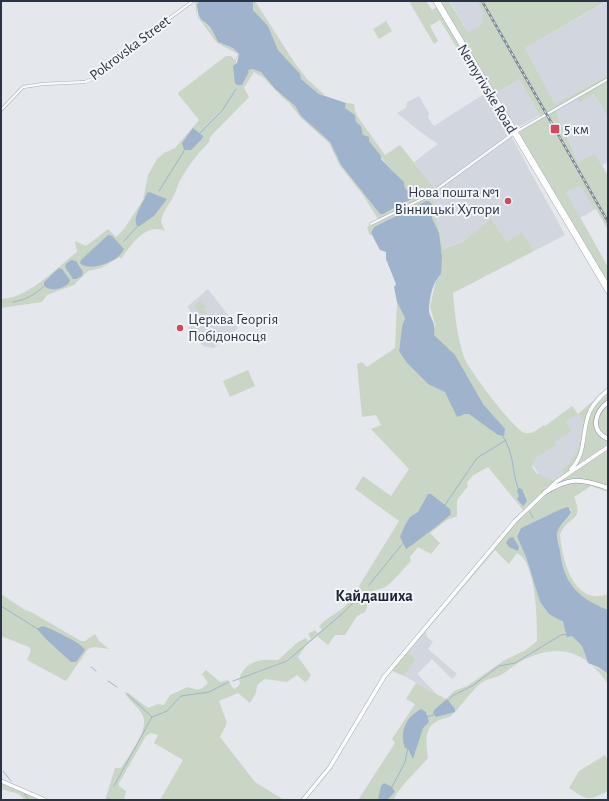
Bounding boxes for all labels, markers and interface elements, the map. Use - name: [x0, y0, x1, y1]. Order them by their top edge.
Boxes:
- street label: Pokrovska Street: [87, 13, 173, 83]
- street label: Nemyrivske Road: [455, 42, 520, 136]
- place label: 5 км: [564, 122, 589, 137]
- marker: 5 км: [549, 123, 561, 135]
- place label: Нова пошта №1 Вінницькі Хутори: [395, 185, 500, 217]
- marker: Нова пошта №1 Вінницькі Хутори: [503, 196, 513, 206]
- place label: Церква Георгія Побідоносця: [188, 312, 278, 344]
- marker: Церква Георгія Побідоносця: [175, 323, 185, 333]
- district label: Кайдашиха: [335, 588, 413, 604]

